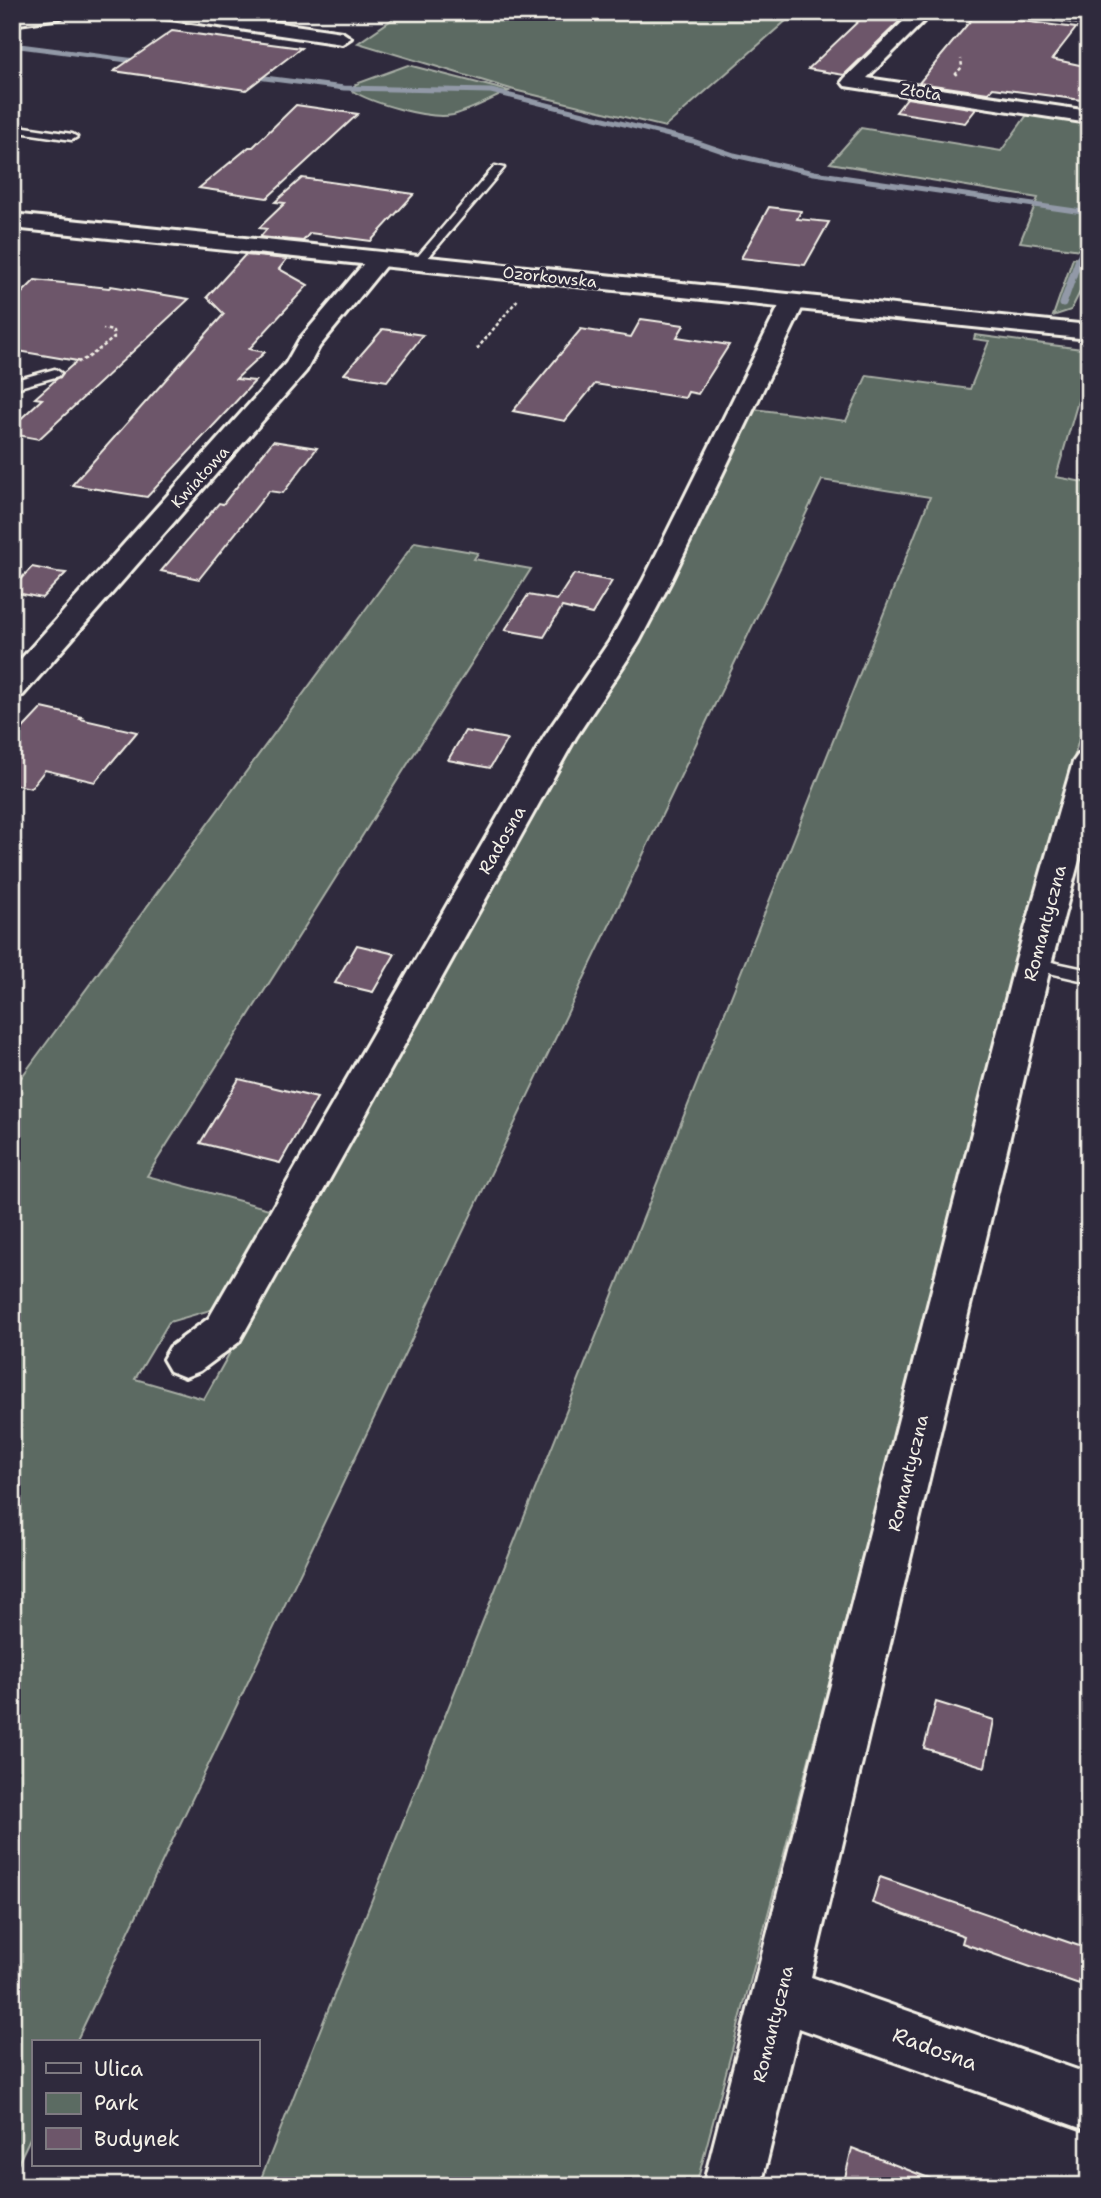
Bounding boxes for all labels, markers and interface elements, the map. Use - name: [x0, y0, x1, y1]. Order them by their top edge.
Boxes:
- street label: Złota: [899, 78, 943, 106]
- street label: Ozorkowska: [502, 262, 598, 292]
- street label: Kwiatowa: [166, 441, 234, 513]
- street label: Radosna: [473, 801, 531, 879]
- street label: Romantyczna: [1018, 862, 1072, 984]
- street label: Romantyczna: [882, 1412, 934, 1534]
- street label: Romantyczna: [747, 1963, 799, 2085]
- street label: Radosna: [889, 2021, 981, 2077]
- legend: [32, 2040, 259, 2166]
- text: Ulica: [94, 2055, 143, 2083]
- text: Park: [94, 2089, 139, 2117]
- text: Budynek: [94, 2125, 180, 2153]

